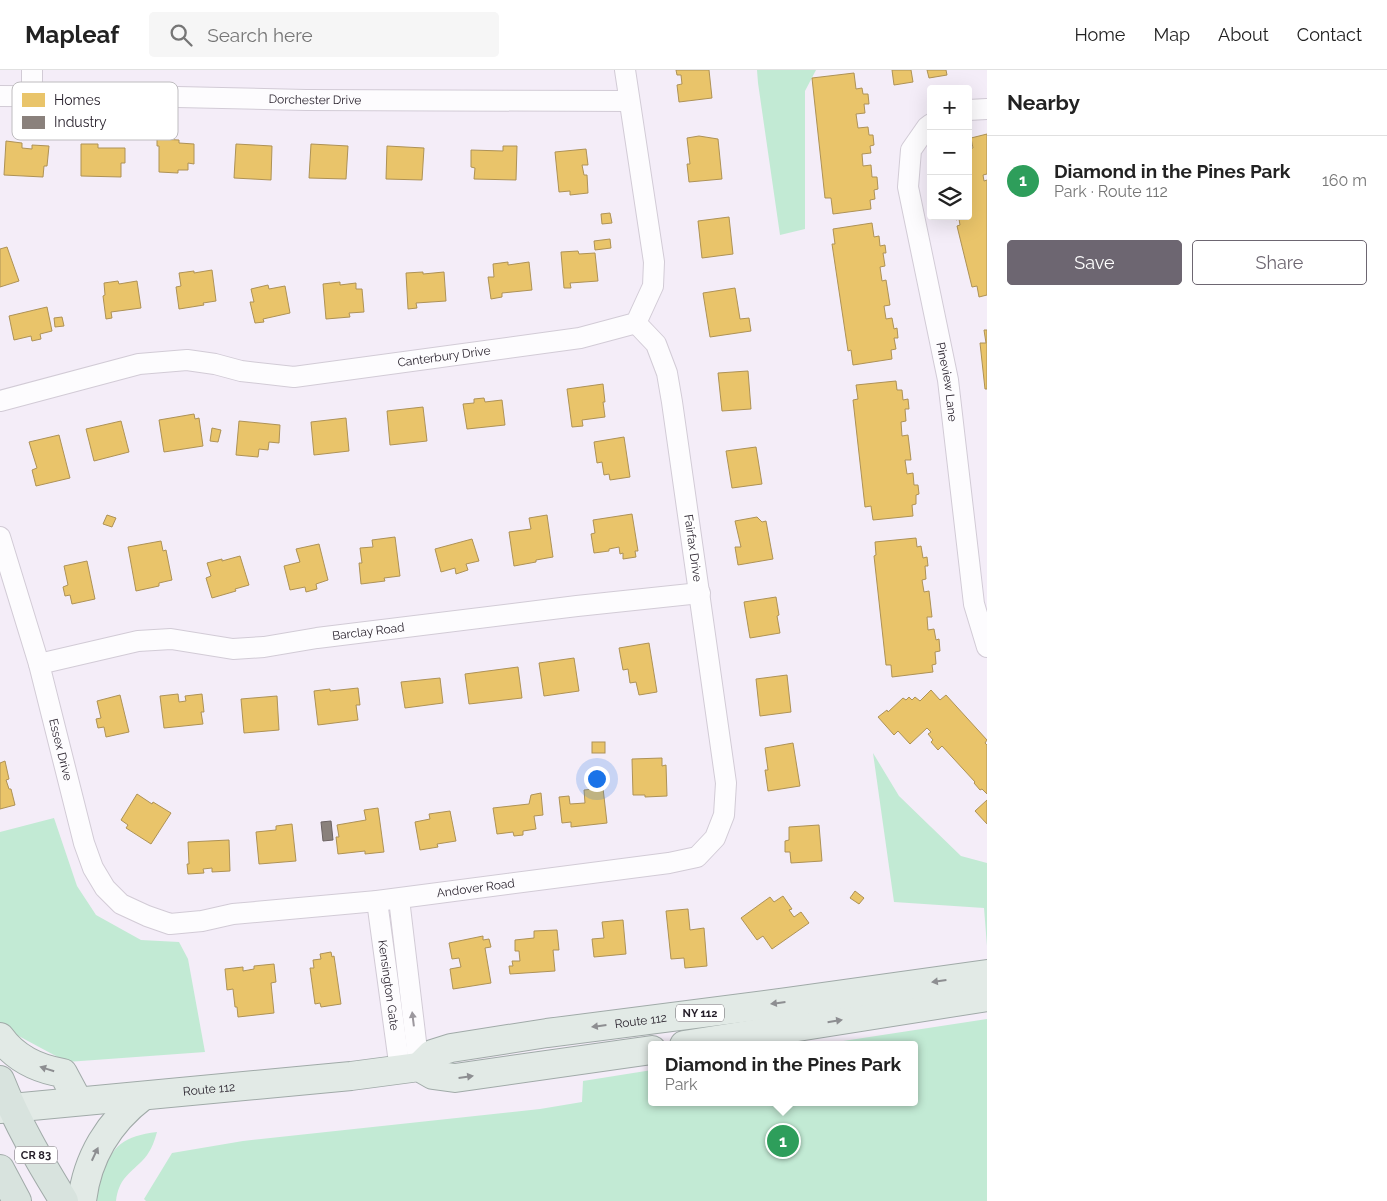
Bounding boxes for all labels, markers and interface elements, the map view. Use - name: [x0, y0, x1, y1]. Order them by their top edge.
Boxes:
- search box: [149, 12, 499, 57]
- text: Mapleaf: [25, 20, 119, 49]
- icon: search: [167, 21, 195, 49]
- text: Search here: [207, 24, 313, 46]
- text: Home: [1074, 24, 1125, 45]
- text: Map: [1153, 24, 1190, 45]
- text: About: [1218, 24, 1269, 45]
- text: Contact: [1297, 24, 1362, 45]
- legend: [12, 82, 178, 140]
- map controls: [927, 85, 972, 220]
- button: +: [927, 85, 972, 130]
- text: Nearby: [1007, 90, 1080, 115]
- text: Homes: [54, 92, 101, 108]
- street label: Dorchester Drive: [268, 92, 361, 107]
- text: Industry: [54, 114, 107, 130]
- button: −: [927, 130, 972, 175]
- text: Diamond in the Pines Park: [1054, 160, 1290, 182]
- text: 1: [1019, 171, 1027, 190]
- text: 160 m: [1322, 171, 1367, 190]
- button: layers: [927, 175, 972, 220]
- text: Park · Route 112: [1054, 182, 1168, 201]
- button: Save: [1007, 240, 1182, 285]
- button: Share: [1192, 240, 1367, 285]
- street label: Pineview Lane: [933, 341, 960, 422]
- street label: Canterbury Drive: [397, 343, 491, 370]
- street label: Fairfax Drive: [681, 513, 705, 583]
- street label: Barclay Road: [331, 620, 405, 643]
- street label: Essex Drive: [46, 717, 75, 782]
- your location: [584, 766, 610, 792]
- street label: Andover Road: [436, 876, 516, 900]
- street label: Kensington Gate: [375, 939, 402, 1031]
- one-way arrow: [930, 977, 946, 985]
- one-way arrow: [769, 999, 785, 1007]
- road number: NY 112: [676, 1004, 724, 1021]
- one-way arrow: [409, 1011, 417, 1027]
- street label: Route 112: [614, 1011, 668, 1031]
- one-way arrow: [828, 1016, 844, 1024]
- one-way arrow: [591, 1022, 607, 1030]
- popup: [648, 1041, 918, 1106]
- text: Diamond in the Pines Park: [665, 1053, 901, 1075]
- one-way arrow: [39, 1065, 54, 1073]
- one-way arrow: [458, 1072, 474, 1080]
- text: Park: [665, 1075, 697, 1094]
- street label: Route 112: [182, 1080, 236, 1099]
- pin: 1: [767, 1122, 799, 1160]
- road number: CR 83: [15, 1146, 57, 1164]
- one-way arrow: [91, 1147, 99, 1162]

